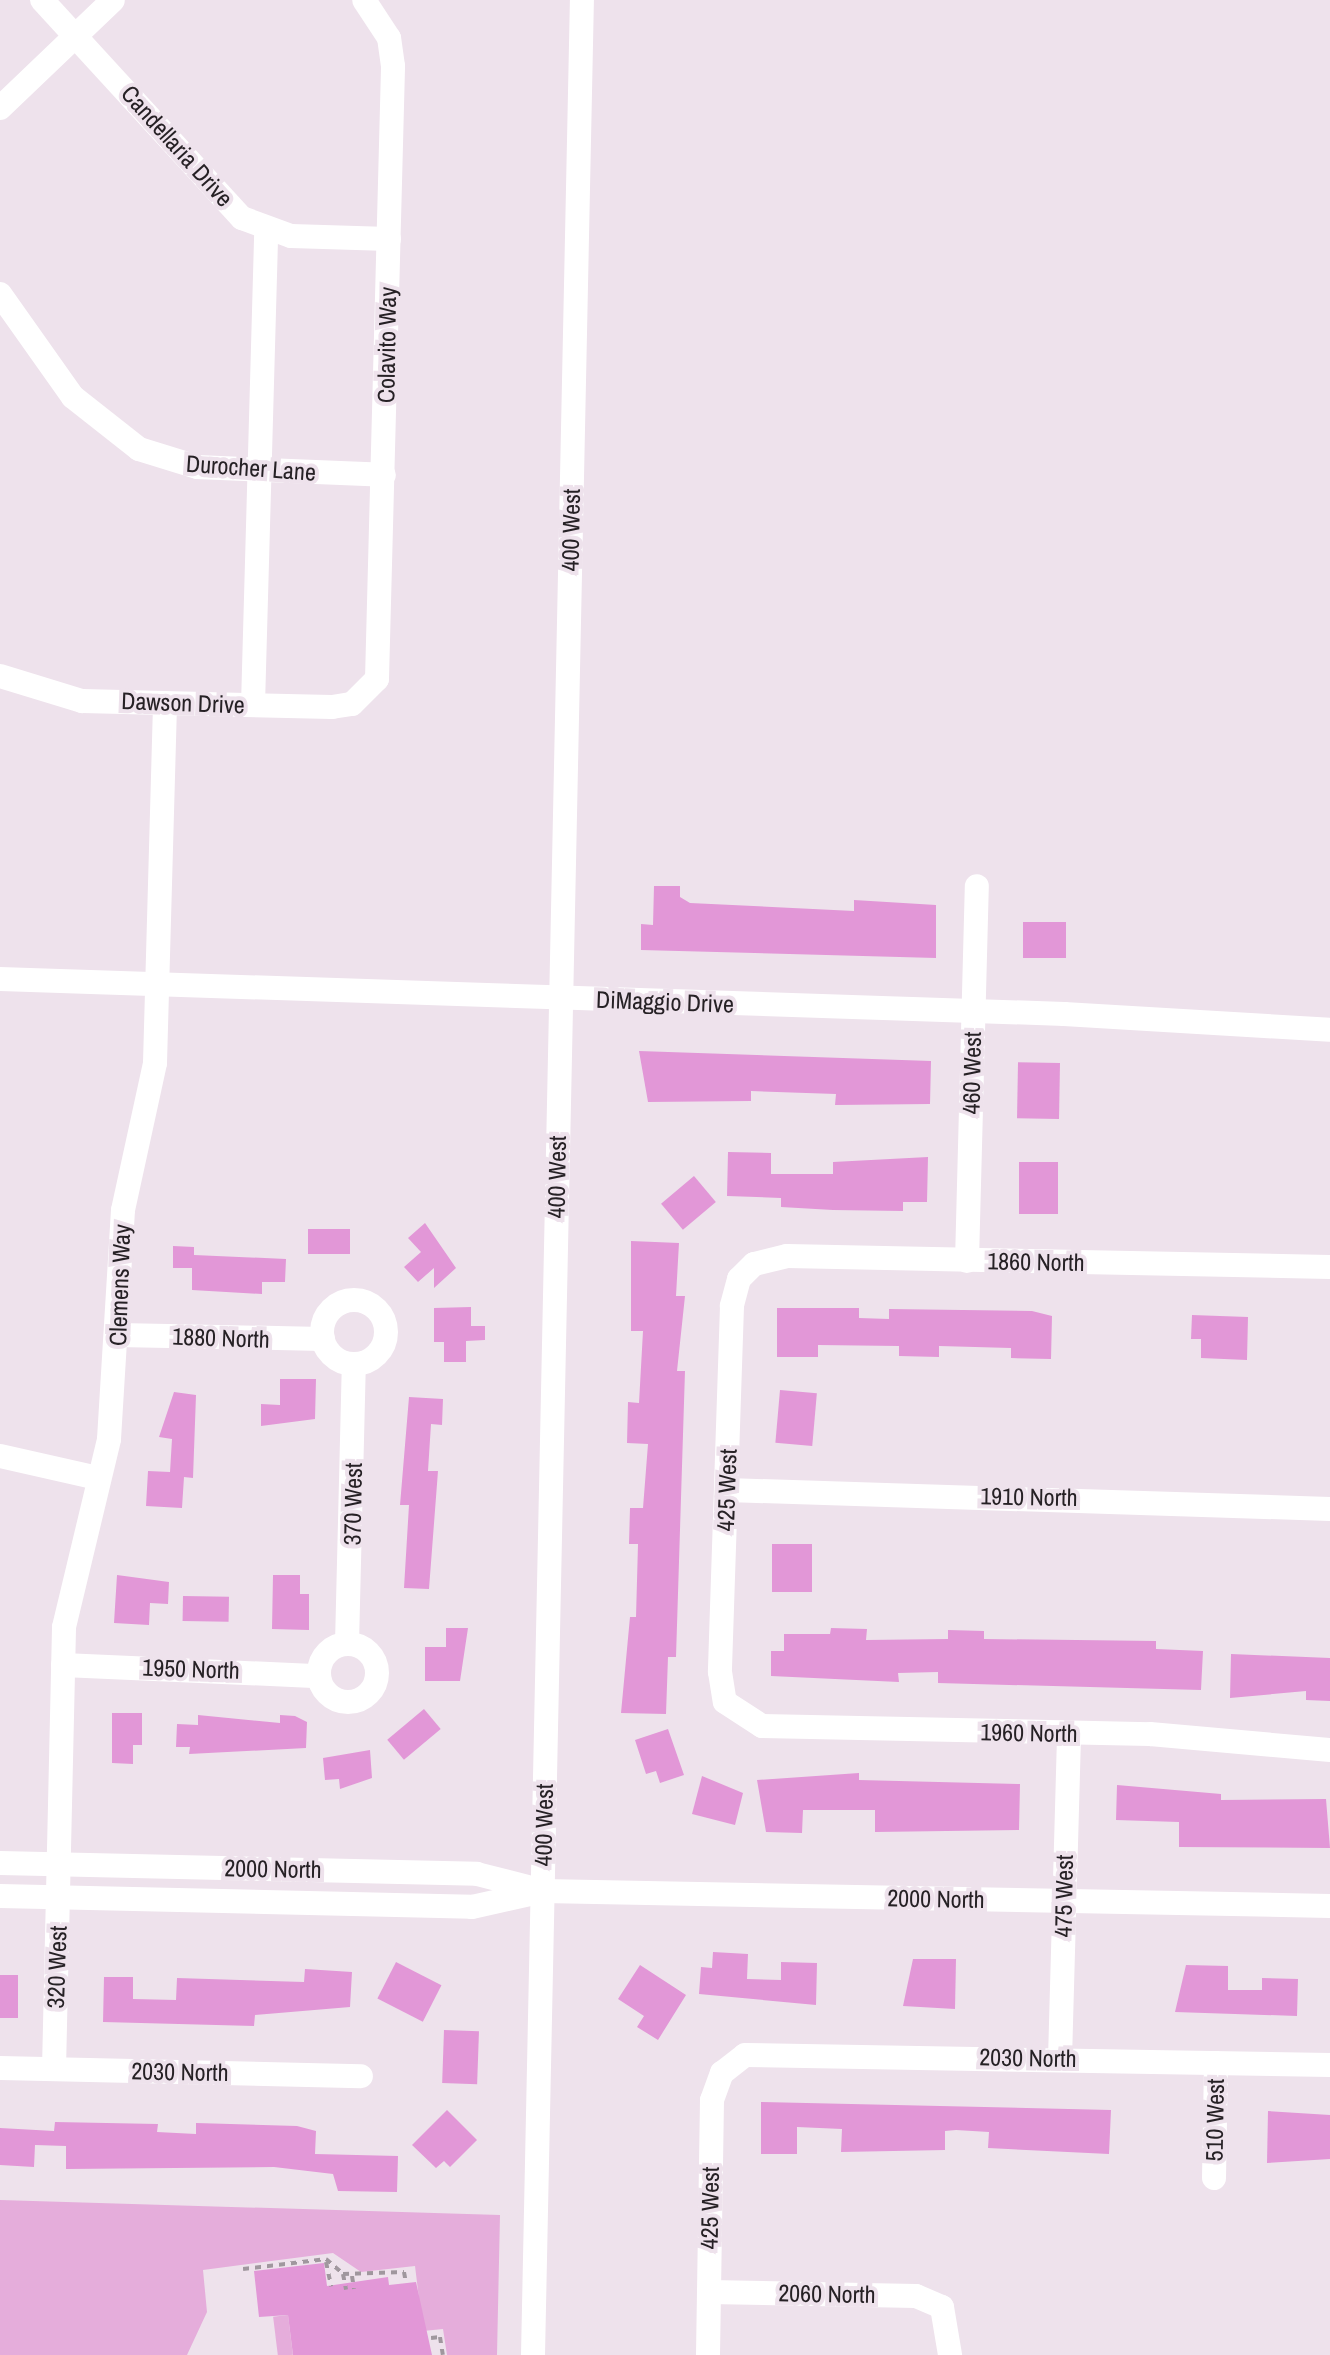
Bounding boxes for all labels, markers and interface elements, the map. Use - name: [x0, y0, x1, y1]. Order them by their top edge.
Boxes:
- street label: Candellaria Drive: [115, 79, 239, 213]
- street label: Colavito Way: [372, 287, 402, 403]
- street label: Durocher Lane: [185, 449, 317, 487]
- street label: 400 West: [556, 488, 586, 572]
- street label: Dawson Drive: [121, 686, 245, 720]
- street label: DiMaggio Drive: [596, 985, 734, 1019]
- street label: 460 West: [957, 1031, 987, 1115]
- street label: 400 West: [542, 1135, 572, 1219]
- street label: Clemens Way: [103, 1224, 137, 1346]
- street label: 1860 North: [987, 1247, 1085, 1277]
- street label: 1880 North: [172, 1322, 270, 1354]
- street label: 425 West: [711, 1448, 743, 1532]
- street label: 370 West: [338, 1462, 368, 1546]
- street label: 1910 North: [980, 1482, 1078, 1512]
- street label: 1950 North: [142, 1653, 240, 1685]
- street label: 1960 North: [980, 1718, 1078, 1748]
- street label: 400 West: [529, 1783, 559, 1867]
- street label: 2000 North: [224, 1854, 322, 1884]
- street label: 475 West: [1049, 1854, 1079, 1938]
- street label: 2000 North: [887, 1884, 985, 1914]
- street label: 320 West: [41, 1925, 73, 2009]
- street label: 2030 North: [979, 2043, 1077, 2073]
- street label: 2030 North: [131, 2057, 229, 2087]
- street label: 510 West: [1200, 2078, 1230, 2162]
- street label: 425 West: [695, 2166, 725, 2250]
- street label: 2060 North: [778, 2279, 876, 2309]

